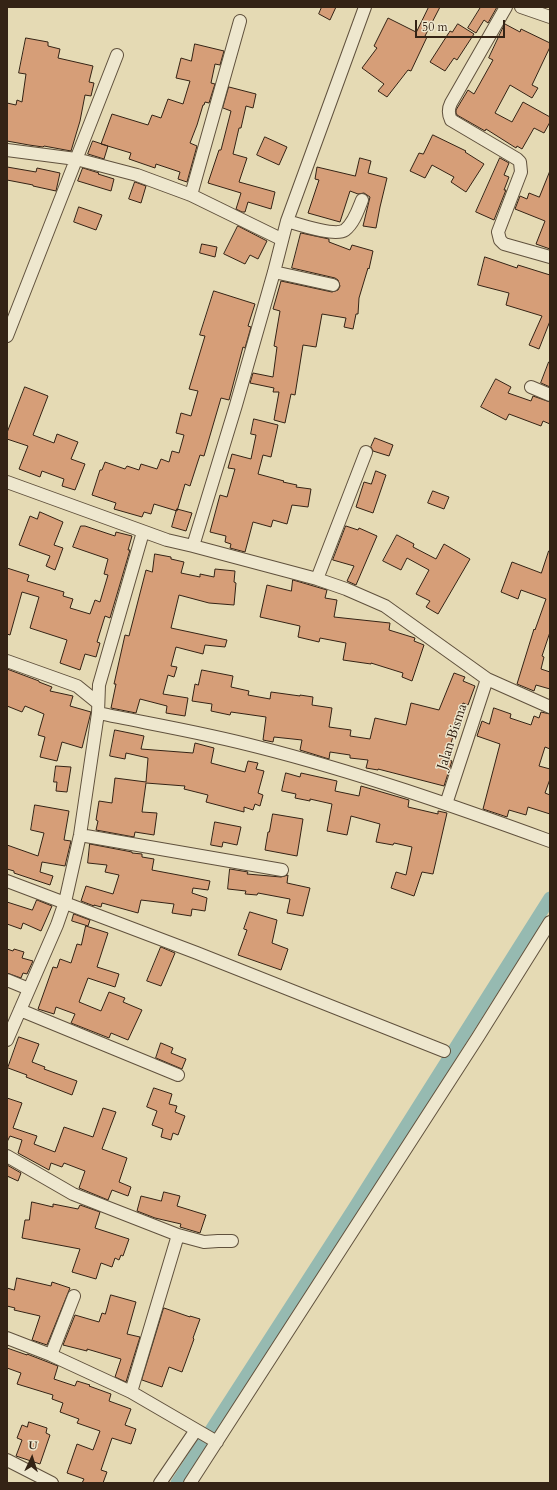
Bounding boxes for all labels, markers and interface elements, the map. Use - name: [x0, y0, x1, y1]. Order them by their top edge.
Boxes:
- scale bar: [417, 12, 507, 38]
- text: 50 m: [422, 19, 448, 35]
- street label: Jalan Bisma: [434, 702, 472, 772]
- north arrow: [12, 1438, 52, 1478]
- text: U: [28, 1438, 38, 1453]

